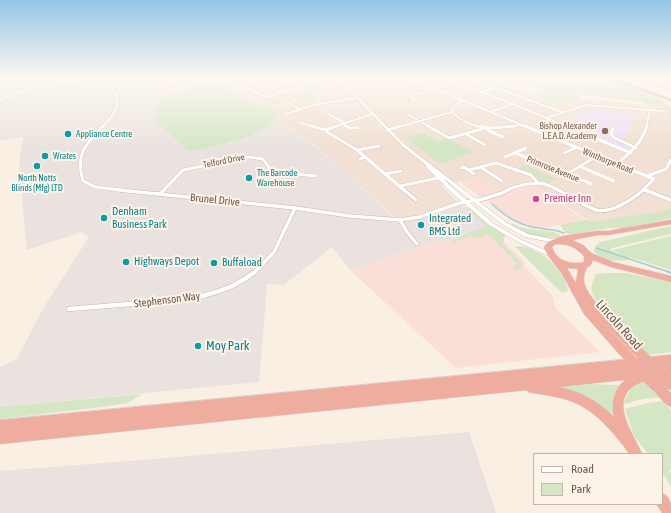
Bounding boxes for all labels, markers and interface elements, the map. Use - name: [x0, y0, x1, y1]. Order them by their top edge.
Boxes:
- place label: Bishop Alexander L.E.A.D. Academy: [539, 121, 597, 142]
- marker: Bishop Alexander L.E.A.D. Academy: [600, 126, 610, 136]
- marker: Appliance Centre: [63, 129, 73, 139]
- place label: Appliance Centre: [76, 129, 132, 139]
- street label: Winthorpe Road: [581, 146, 635, 176]
- marker: Wrates: [40, 151, 50, 161]
- place label: Wrates: [53, 151, 76, 161]
- street label: Telford Drive: [202, 152, 246, 170]
- street label: Primrose Avenue: [525, 154, 581, 184]
- marker: North Notts Blinds (Mfg) LTD: [32, 161, 42, 171]
- place label: The Barcode Warehouse: [257, 168, 297, 189]
- place label: North Notts Blinds (Mfg) LTD: [11, 173, 63, 194]
- marker: The Barcode Warehouse: [244, 173, 254, 183]
- street label: Brunel Drive: [190, 191, 240, 209]
- place label: Premier Inn: [544, 192, 591, 206]
- marker: Premier Inn: [531, 194, 541, 204]
- place label: Denham Business Park: [112, 205, 167, 231]
- place label: Integrated BMS Ltd: [429, 212, 471, 238]
- marker: Denham Business Park: [99, 213, 109, 223]
- marker: Integrated BMS Ltd: [416, 220, 426, 230]
- place label: Highways Depot: [134, 255, 199, 269]
- place label: Buffaload: [222, 256, 262, 270]
- marker: Highways Depot: [121, 257, 131, 267]
- marker: Buffaload: [209, 258, 219, 268]
- street label: Stephenson Way: [133, 289, 201, 311]
- street label: Lincoln Road: [593, 297, 645, 353]
- place label: Moy Park: [206, 338, 250, 354]
- marker: Moy Park: [193, 341, 203, 351]
- legend: [533, 453, 663, 505]
- text: Road: [571, 462, 594, 476]
- text: Park: [571, 482, 591, 496]

